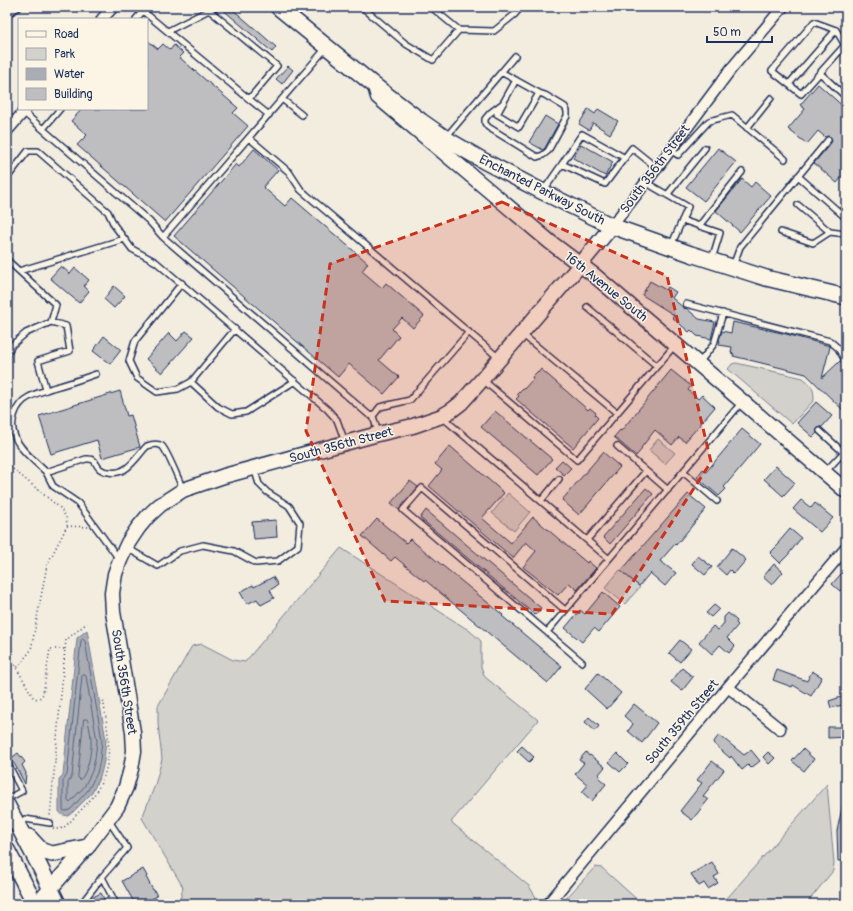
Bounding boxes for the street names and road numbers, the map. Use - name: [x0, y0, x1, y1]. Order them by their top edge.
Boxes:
- street label: South 356th Street: [617, 121, 694, 216]
- street label: Enchanted Parkway South: [476, 151, 608, 229]
- street label: 16th Avenue South: [561, 249, 651, 325]
- street label: South 356th Street: [287, 423, 395, 467]
- street label: South 356th Street: [108, 628, 140, 737]
- street label: South 359th Street: [642, 676, 723, 768]

